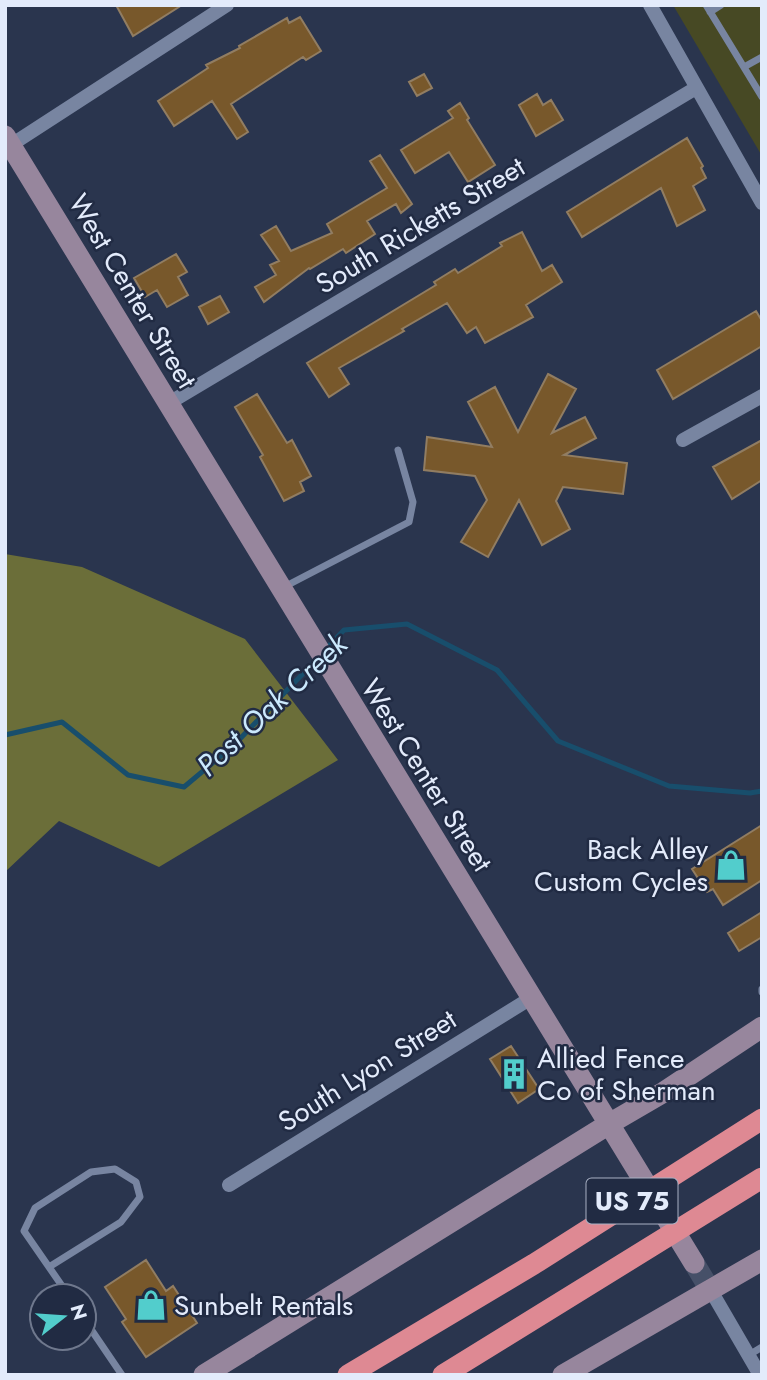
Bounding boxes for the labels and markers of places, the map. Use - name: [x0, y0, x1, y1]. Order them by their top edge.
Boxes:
- place label: Back Alley Custom Cycles: [534, 829, 709, 902]
- shop icon: Back Alley Custom Cycles: [714, 848, 748, 882]
- place label: Allied Fence Co of Sherman: [537, 1038, 716, 1111]
- building icon: Allied Fence Co of Sherman: [497, 1057, 531, 1091]
- place label: Sunbelt Rentals: [174, 1285, 353, 1326]
- shop icon: Sunbelt Rentals: [134, 1288, 168, 1322]

